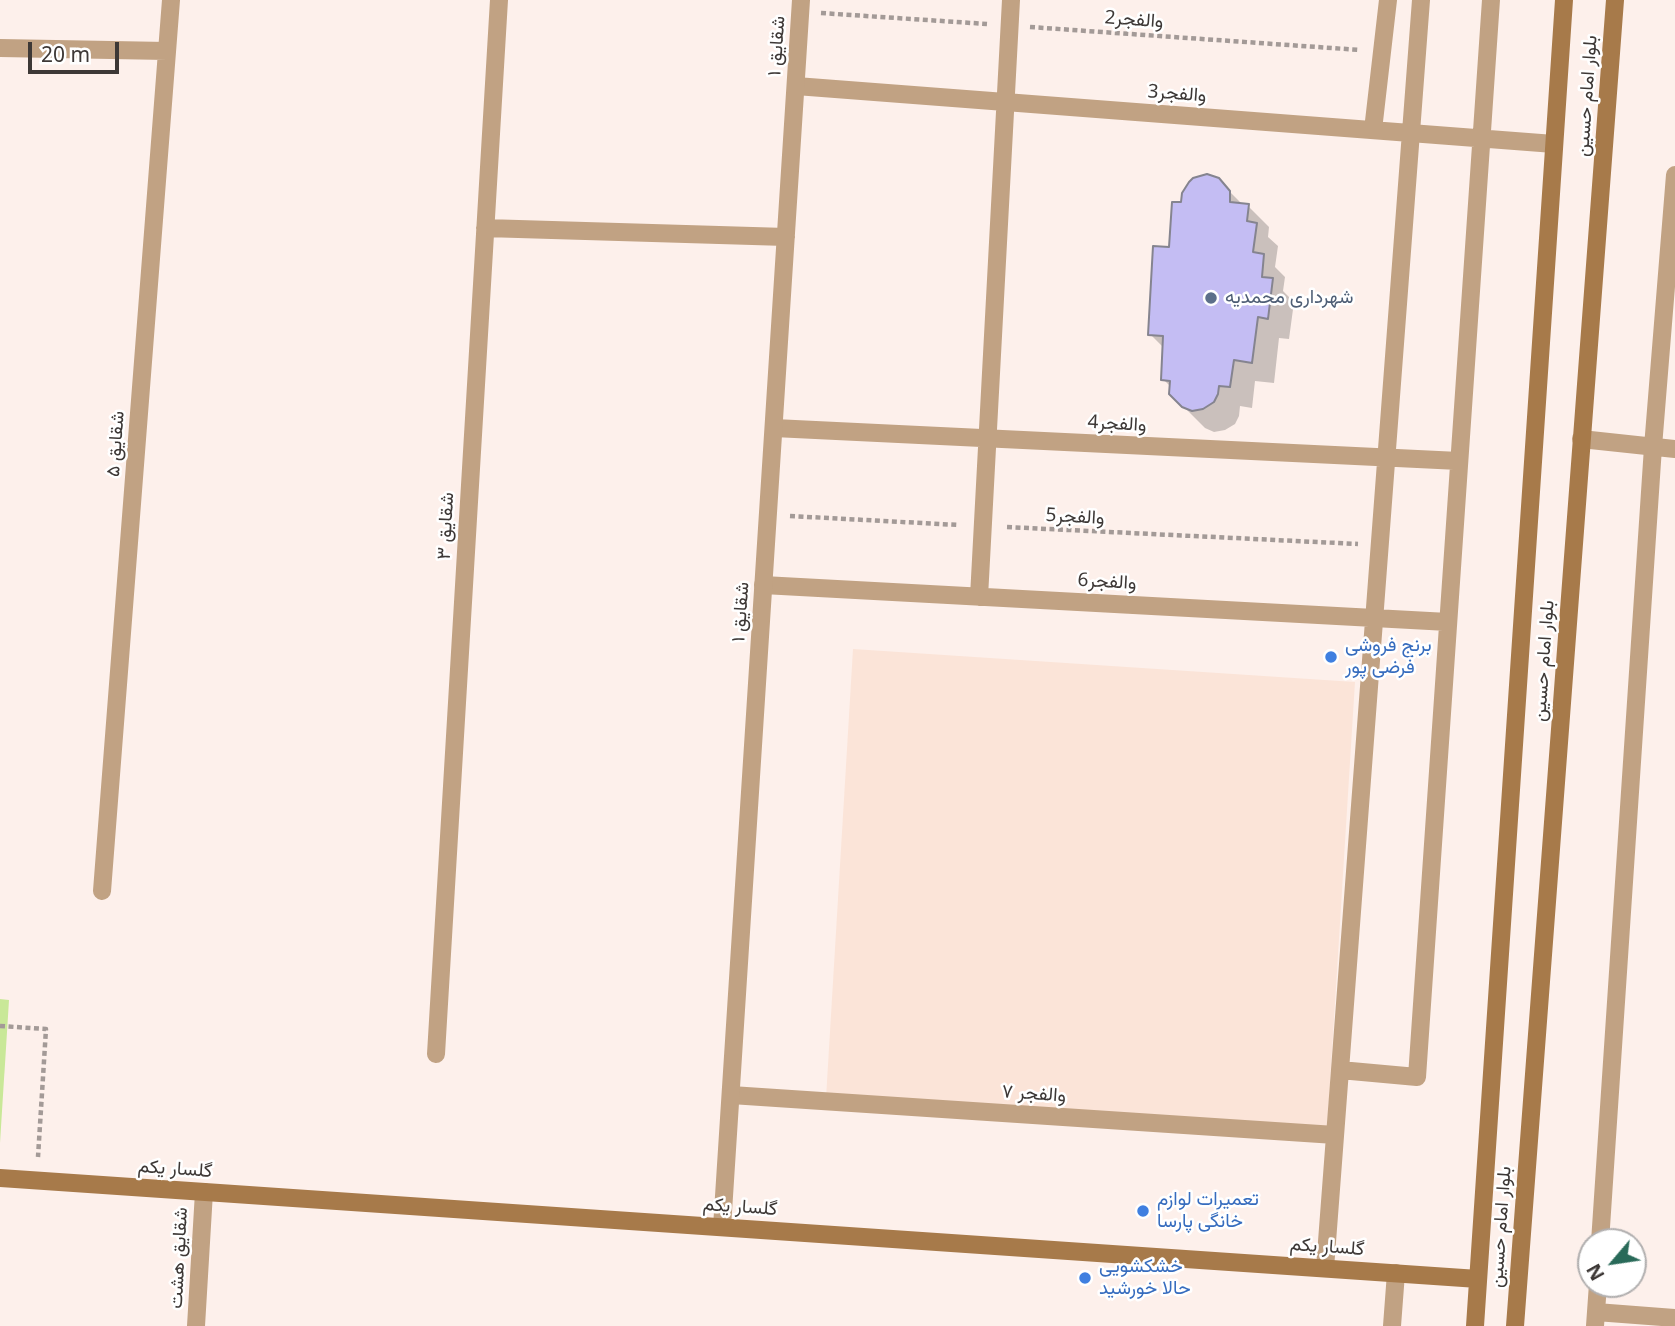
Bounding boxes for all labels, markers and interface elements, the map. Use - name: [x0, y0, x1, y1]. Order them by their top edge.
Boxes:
- street label: والفجر2: [1104, 7, 1164, 33]
- street label: شقایق ۱: [764, 15, 790, 77]
- scale bar: [32, 28, 122, 72]
- street label: بلوار امام حسین: [1571, 34, 1603, 158]
- text: 20 m: [41, 40, 90, 68]
- street label: والفجر3: [1147, 81, 1207, 107]
- place label: شهرداری محمدیه: [1225, 287, 1353, 309]
- marker: شهرداری محمدیه: [1203, 290, 1219, 306]
- street label: شقایق ۵: [102, 410, 130, 478]
- street label: والفجر4: [1087, 411, 1147, 437]
- street label: شقایق ۳: [433, 492, 459, 560]
- street label: والفجر5: [1045, 504, 1105, 530]
- street label: والفجر6: [1077, 569, 1137, 595]
- street label: شقایق ۱: [728, 581, 754, 643]
- street label: بلوار امام حسین: [1528, 599, 1560, 723]
- place label: برنج فروشی فرضی پور: [1345, 635, 1432, 679]
- marker: برنج فروشی فرضی پور: [1323, 649, 1339, 665]
- street label: والفجر ۷: [1001, 1080, 1067, 1108]
- street label: گلسار یکم: [137, 1155, 213, 1183]
- street label: بلوار امام حسین: [1485, 1165, 1517, 1289]
- place label: تعمیرات لوازم خانگی پارسا: [1157, 1189, 1259, 1233]
- street label: گلسار یکم: [702, 1193, 778, 1221]
- marker: تعمیرات لوازم خانگی پارسا: [1135, 1203, 1151, 1219]
- street label: شقایق هشت: [165, 1207, 193, 1309]
- north arrow: [1577, 1228, 1647, 1298]
- street label: گلسار یکم: [1289, 1233, 1365, 1261]
- place label: خشکشویی حالا خورشید: [1099, 1256, 1191, 1300]
- text: N: [1580, 1259, 1611, 1285]
- marker: خشکشویی حالا خورشید: [1077, 1270, 1093, 1286]

